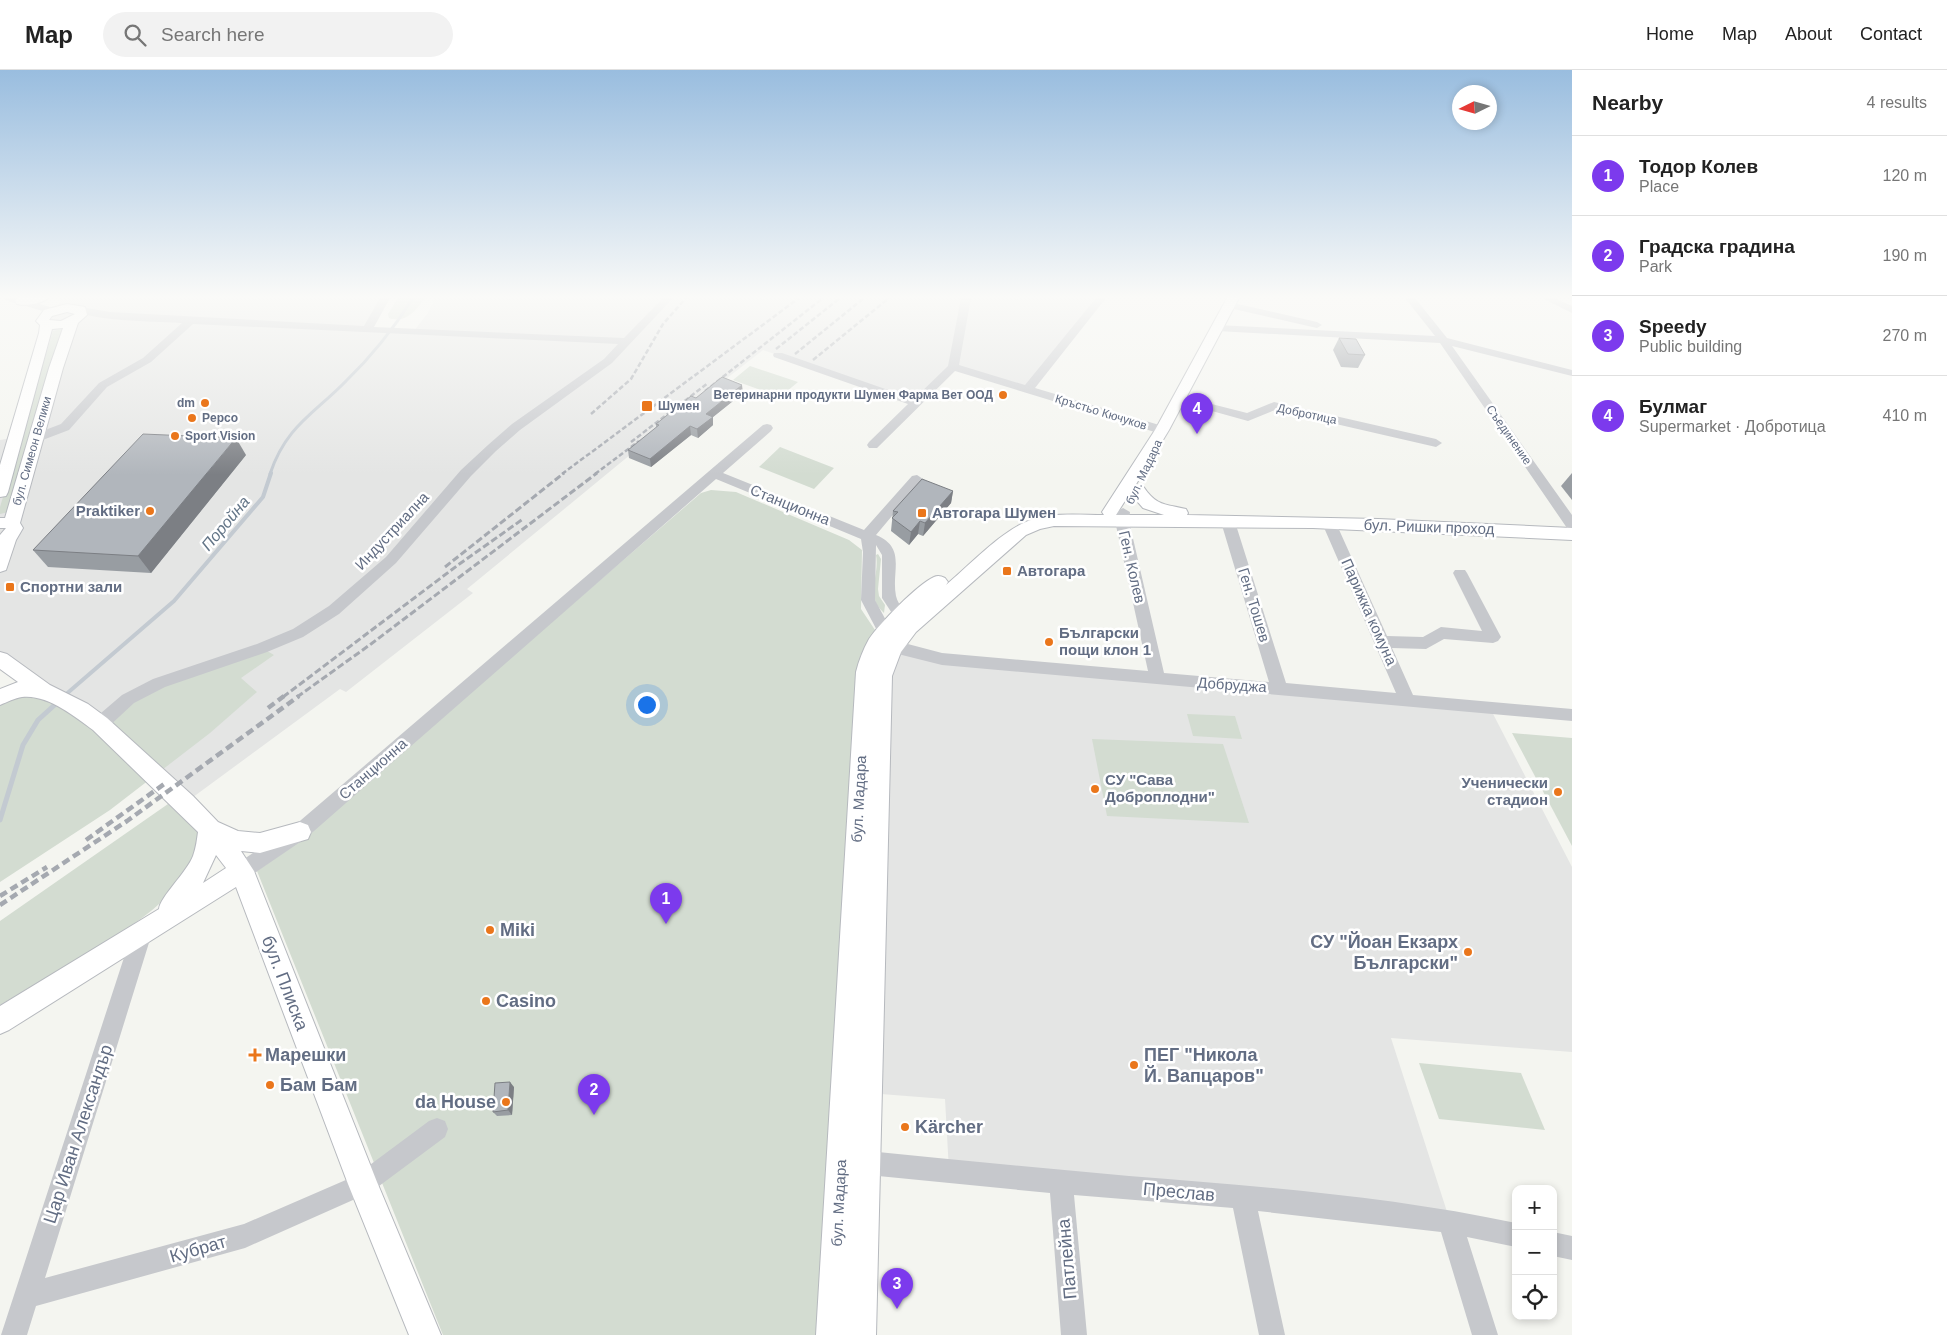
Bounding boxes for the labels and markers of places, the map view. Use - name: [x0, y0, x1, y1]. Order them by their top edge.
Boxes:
- place label: Ветеринарни продукти Шумен Фарма Вет ООД: [714, 388, 993, 402]
- marker: Ветеринарни продукти Шумен Фарма Вет ООД: [997, 389, 1009, 401]
- pin: 4: [1181, 393, 1213, 434]
- place label: dm: [177, 396, 195, 410]
- marker: dm: [199, 397, 211, 409]
- marker: Шумен: [640, 399, 654, 413]
- place label: Шумен: [658, 399, 699, 413]
- place label: Pepco: [202, 411, 238, 425]
- marker: Pepco: [186, 412, 198, 424]
- place label: Sport Vision: [185, 429, 255, 443]
- marker: Sport Vision: [169, 430, 181, 442]
- place label: Praktiker: [76, 502, 140, 519]
- place label: Автогара Шумен: [932, 504, 1056, 521]
- marker: Praktiker: [144, 505, 156, 517]
- marker: Автогара Шумен: [916, 507, 928, 519]
- place label: Автогара: [1017, 562, 1086, 579]
- marker: Автогара: [1001, 565, 1013, 577]
- place label: Спортни зали: [20, 578, 122, 595]
- marker: Спортни зали: [4, 581, 16, 593]
- place label: Български пощи клон 1: [1059, 624, 1151, 658]
- marker: Български пощи клон 1: [1043, 636, 1055, 648]
- place label: СУ "Сава Доброплодни": [1105, 771, 1215, 805]
- place label: Ученически стадион: [1461, 774, 1548, 808]
- marker: СУ "Сава Доброплодни": [1089, 783, 1101, 795]
- marker: Ученически стадион: [1552, 786, 1564, 798]
- pin: 1: [650, 883, 682, 924]
- place label: Miki: [500, 920, 535, 940]
- marker: Miki: [484, 924, 496, 936]
- place label: СУ "Йоан Екзарх Български": [1310, 931, 1458, 973]
- marker: СУ "Йоан Екзарх Български": [1462, 946, 1474, 958]
- place label: Casino: [496, 991, 556, 1011]
- marker: Casino: [480, 995, 492, 1007]
- place label: Марешки: [265, 1045, 346, 1065]
- place label: ПЕГ "Никола Й. Вапцаров": [1144, 1045, 1264, 1086]
- marker: Марешки: [249, 1049, 261, 1061]
- marker: ПЕГ "Никола Й. Вапцаров": [1128, 1059, 1140, 1071]
- pin: 2: [578, 1074, 610, 1115]
- place label: Бам Бам: [280, 1075, 358, 1095]
- marker: Бам Бам: [264, 1079, 276, 1091]
- place label: da House: [415, 1092, 496, 1112]
- marker: da House: [500, 1096, 512, 1108]
- place label: Kärcher: [915, 1117, 983, 1137]
- marker: Kärcher: [899, 1121, 911, 1133]
- pin: 3: [881, 1268, 913, 1309]

